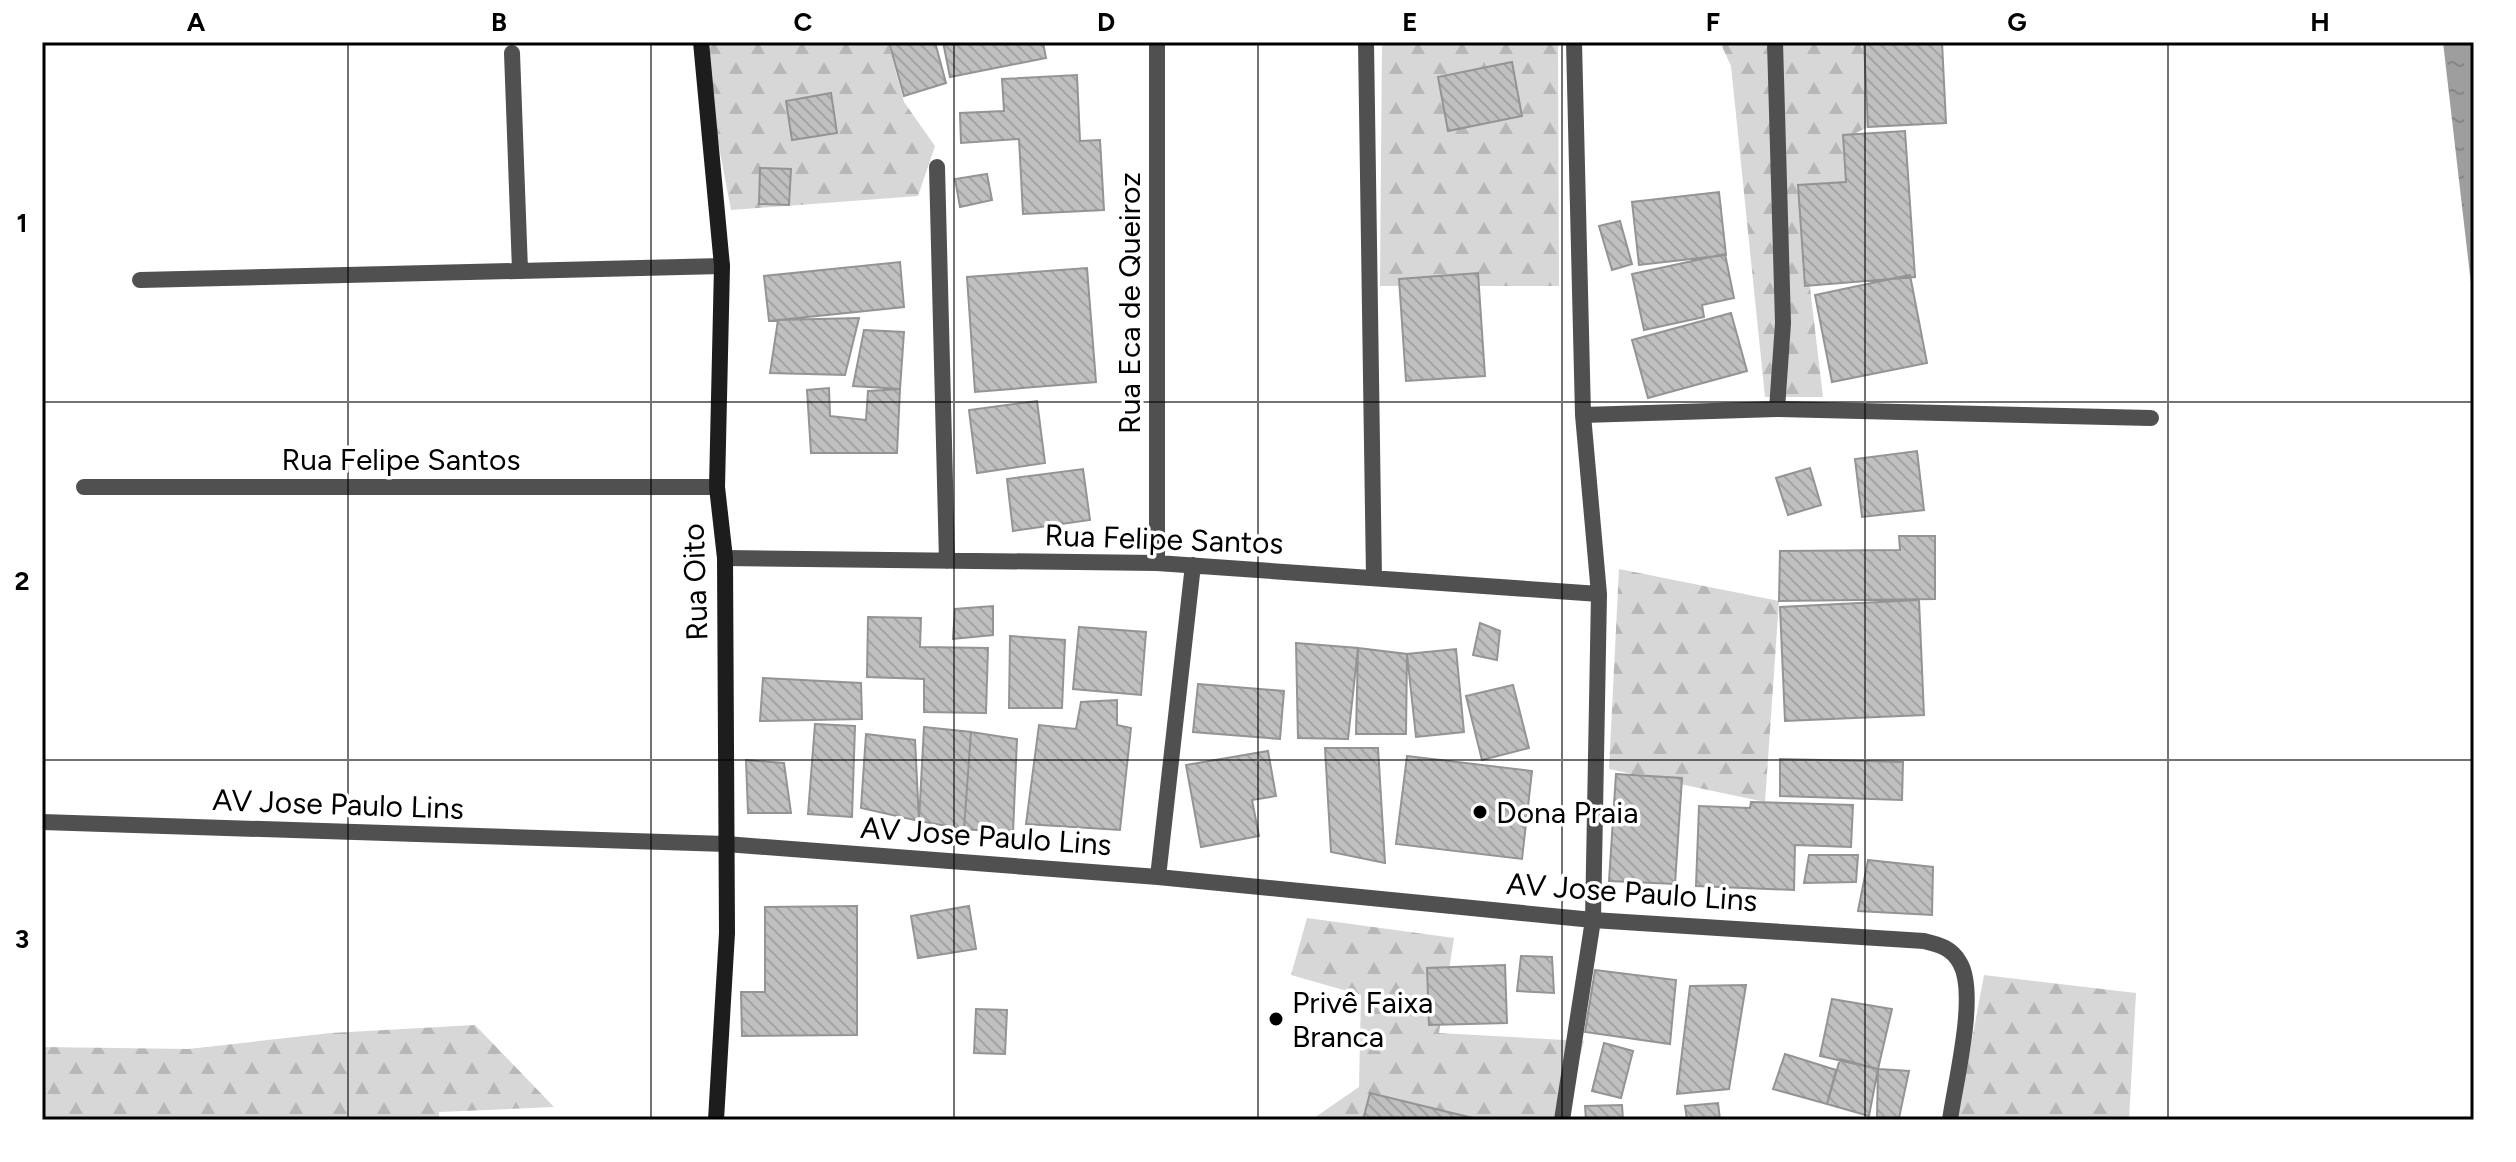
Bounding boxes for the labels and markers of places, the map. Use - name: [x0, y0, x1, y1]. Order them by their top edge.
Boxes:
- place label: Dona Praia: [1496, 794, 1638, 831]
- marker: Dona Praia: [1471, 803, 1489, 821]
- place label: Privê Faixa Branca: [1292, 984, 1433, 1055]
- marker: Privê Faixa Branca: [1267, 1010, 1285, 1028]

